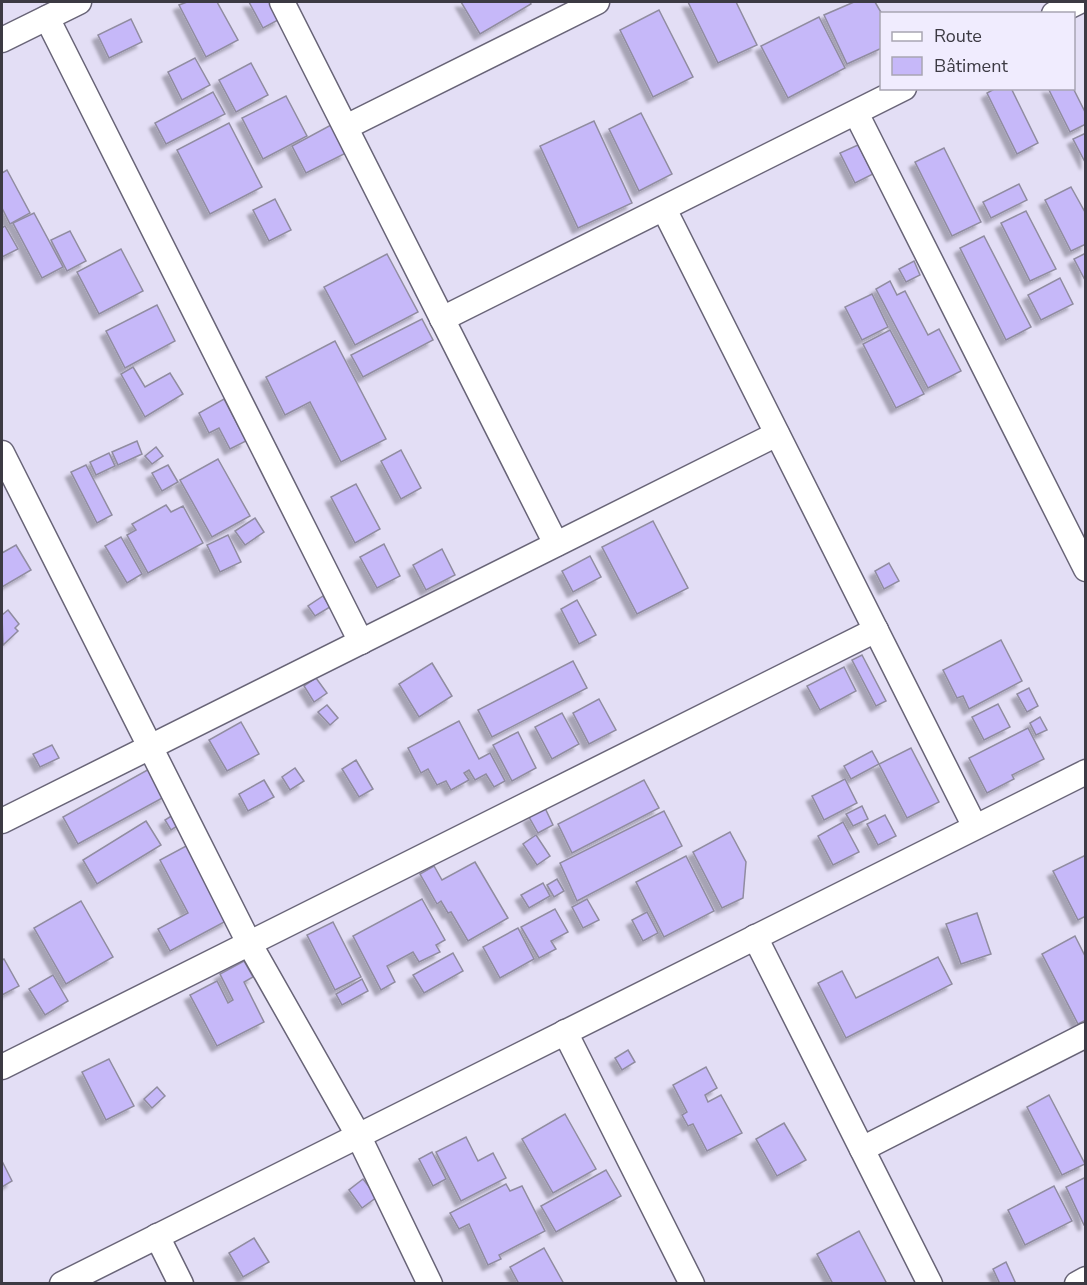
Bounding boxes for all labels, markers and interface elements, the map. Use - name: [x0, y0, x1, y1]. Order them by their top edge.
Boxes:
- legend: [880, 12, 1075, 90]
- text: Route: [934, 24, 982, 48]
- text: Bâtiment: [934, 54, 1008, 78]

